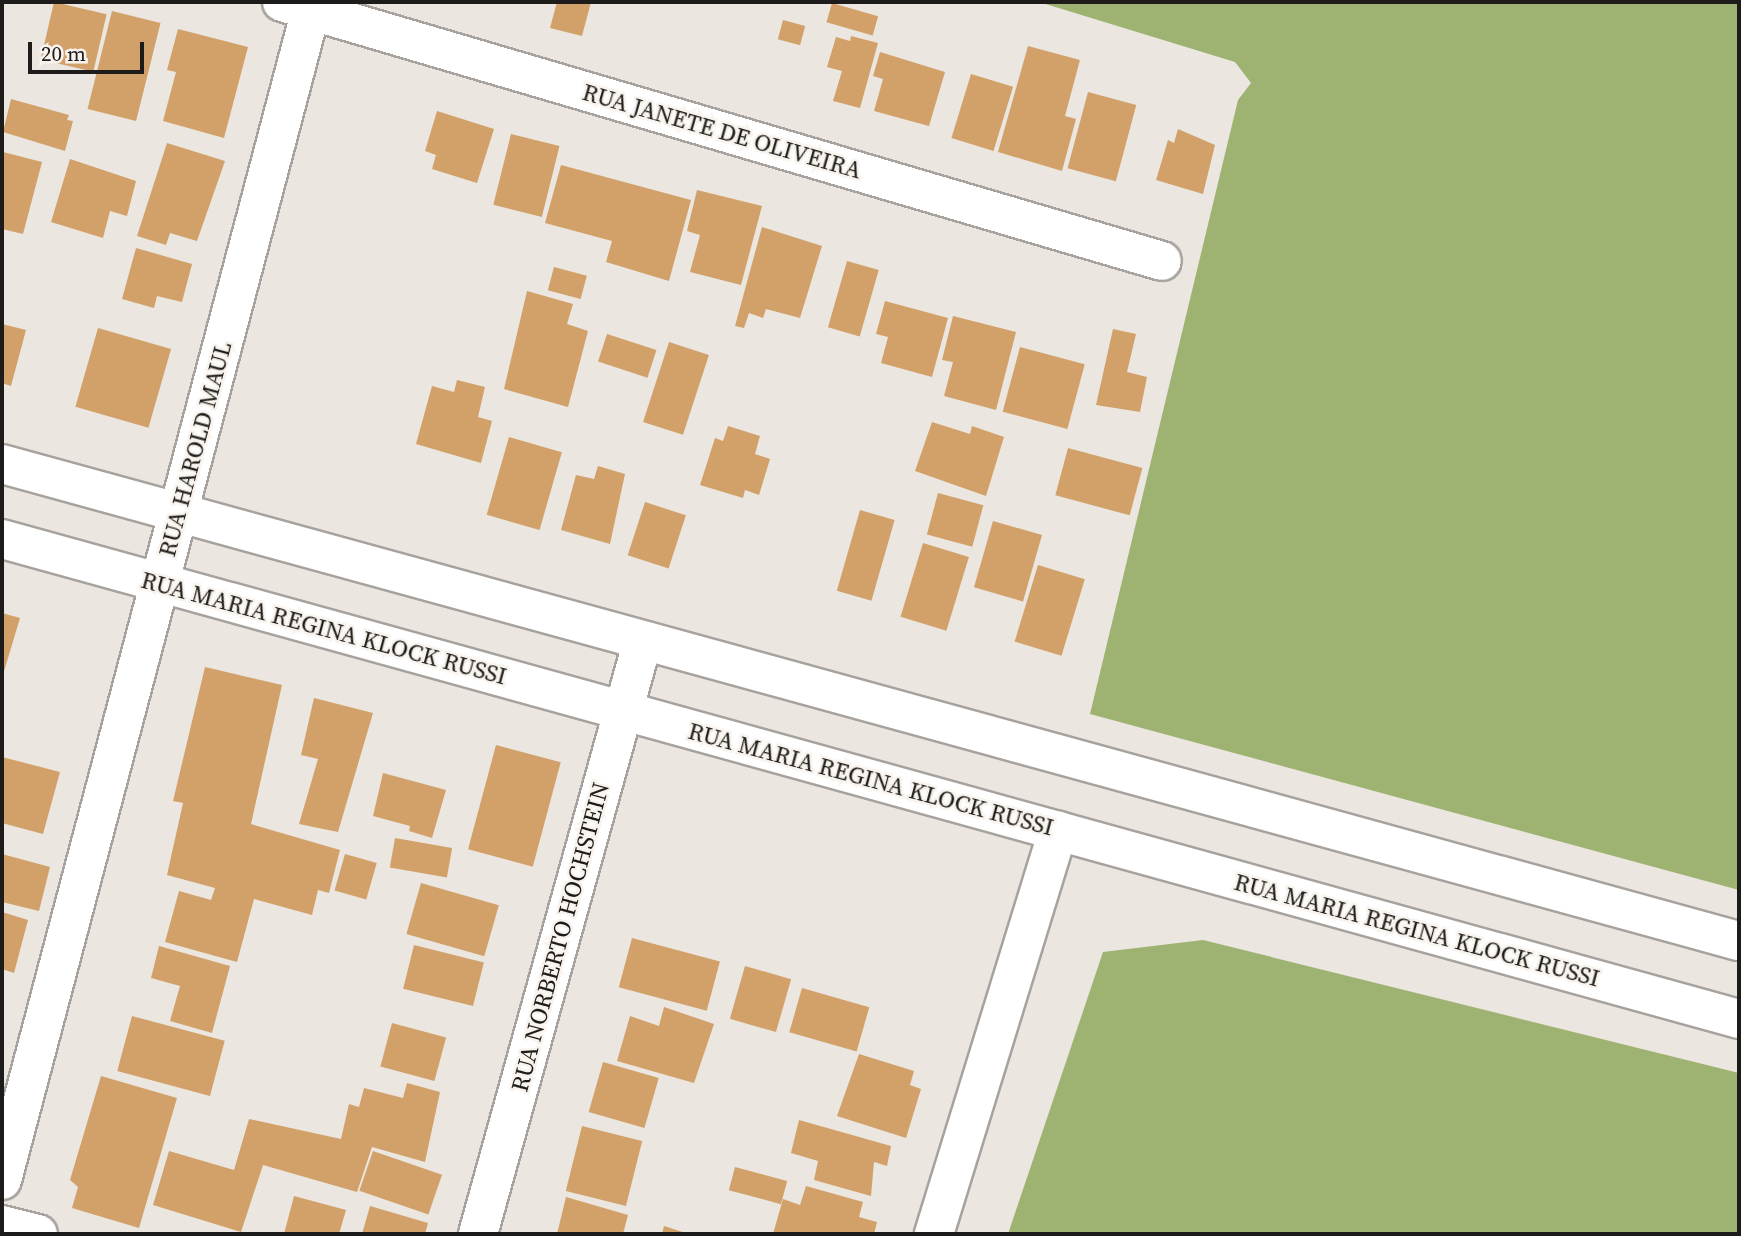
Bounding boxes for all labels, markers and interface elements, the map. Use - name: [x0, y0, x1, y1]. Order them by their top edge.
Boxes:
- scale bar: [32, 28, 147, 72]
- text: 20 m: [41, 39, 86, 68]
- street label: RUA JANETE DE OLIVEIRA: [579, 77, 865, 185]
- street label: RUA HAROLD MAUL: [152, 338, 238, 560]
- street label: RUA MARIA REGINA KLOCK RUSSI: [138, 565, 510, 691]
- street label: RUA MARIA REGINA KLOCK RUSSI: [685, 716, 1057, 842]
- street label: RUA NORBERTO HOCHSTEIN: [505, 779, 615, 1095]
- street label: RUA MARIA REGINA KLOCK RUSSI: [1231, 867, 1603, 993]

